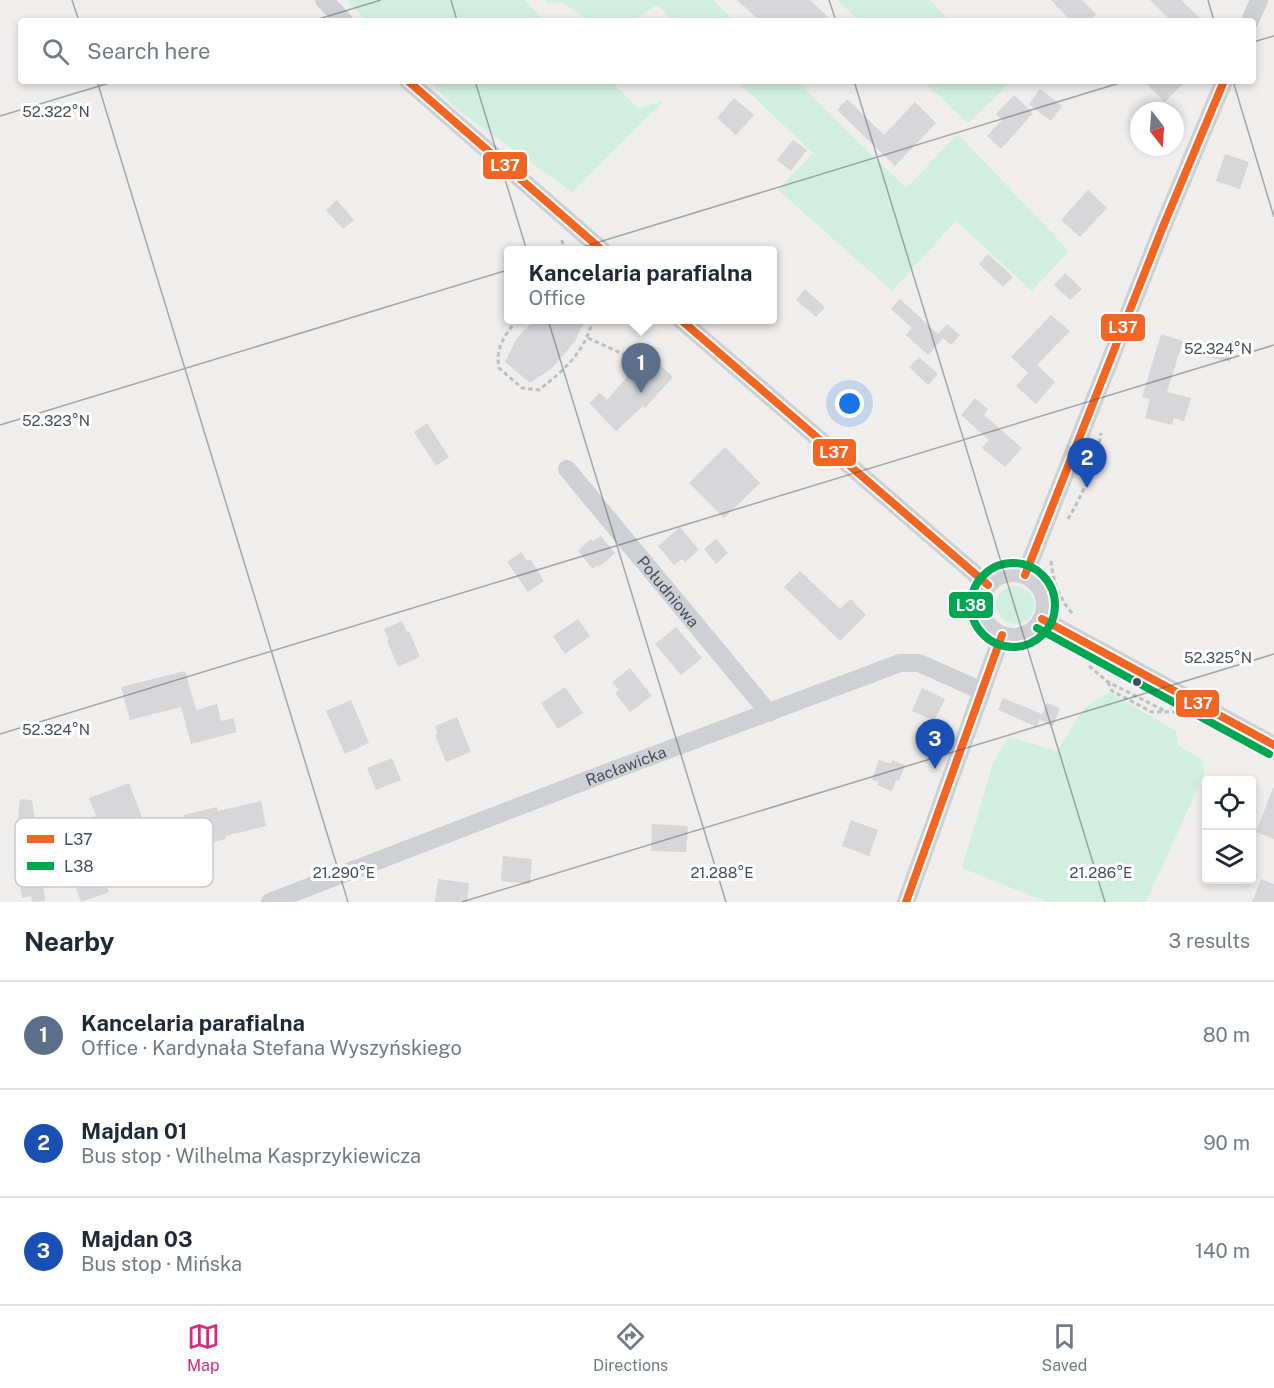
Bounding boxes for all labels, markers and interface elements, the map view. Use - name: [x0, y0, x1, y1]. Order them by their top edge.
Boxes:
- search box: [18, 18, 1256, 84]
- icon: search: [39, 35, 72, 68]
- text: Search here: [87, 38, 211, 64]
- north arrow: [1130, 102, 1184, 156]
- text: 52.322°N: [22, 103, 90, 120]
- line badge: L37: [482, 151, 528, 180]
- text: L37: [490, 156, 520, 175]
- popup: [504, 246, 777, 324]
- text: Kancelaria parafialna: [529, 260, 752, 286]
- text: Office: [529, 286, 586, 310]
- line badge: L37: [1100, 313, 1146, 342]
- text: L37: [1108, 318, 1138, 337]
- text: 52.324°N: [1184, 340, 1252, 357]
- pin: 1: [622, 344, 660, 393]
- your location: [835, 389, 864, 418]
- text: 52.323°N: [22, 412, 90, 429]
- line badge: L37: [812, 438, 857, 467]
- pin: 2: [1068, 438, 1106, 488]
- text: L37: [819, 443, 849, 462]
- street label: Południowa: [633, 552, 703, 631]
- line badge: L38: [948, 591, 994, 619]
- text: L38: [956, 596, 987, 615]
- text: 52.325°N: [1184, 649, 1252, 666]
- unlabelled marker: [1131, 676, 1143, 688]
- line badge: L37: [1175, 689, 1220, 718]
- text: L37: [1183, 694, 1213, 713]
- pin: 3: [916, 720, 954, 769]
- text: 52.324°N: [22, 721, 90, 738]
- street label: Racławicka: [583, 742, 669, 789]
- map controls: [1202, 776, 1256, 884]
- button: locate: [1202, 776, 1256, 830]
- legend: [15, 818, 213, 887]
- text: L37: [64, 830, 93, 849]
- button: layers: [1202, 830, 1256, 884]
- text: L38: [64, 857, 94, 876]
- text: 21.290°E: [313, 864, 375, 881]
- text: 21.288°E: [690, 864, 754, 881]
- text: 21.286°E: [1070, 864, 1132, 881]
- text: Nearby: [24, 926, 114, 957]
- text: 3 results: [1169, 929, 1250, 953]
- text: Kancelaria parafialna: [81, 1010, 305, 1036]
- text: 1: [39, 1023, 48, 1047]
- text: 80 m: [1203, 1023, 1250, 1047]
- text: Office · Kardynała Stefana Wyszyńskiego: [81, 1036, 462, 1060]
- text: Majdan 01: [81, 1118, 187, 1144]
- text: 2: [37, 1131, 50, 1155]
- text: 90 m: [1203, 1131, 1250, 1155]
- text: Bus stop · Wilhelma Kasprzykiewicza: [81, 1144, 421, 1168]
- text: Majdan 03: [81, 1226, 193, 1252]
- text: 3: [37, 1239, 50, 1263]
- text: 140 m: [1195, 1239, 1250, 1263]
- text: Bus stop · Mińska: [81, 1252, 242, 1276]
- tab: Map: [187, 1320, 220, 1375]
- tab: Directions: [593, 1320, 668, 1375]
- tab: Saved: [1042, 1320, 1087, 1375]

